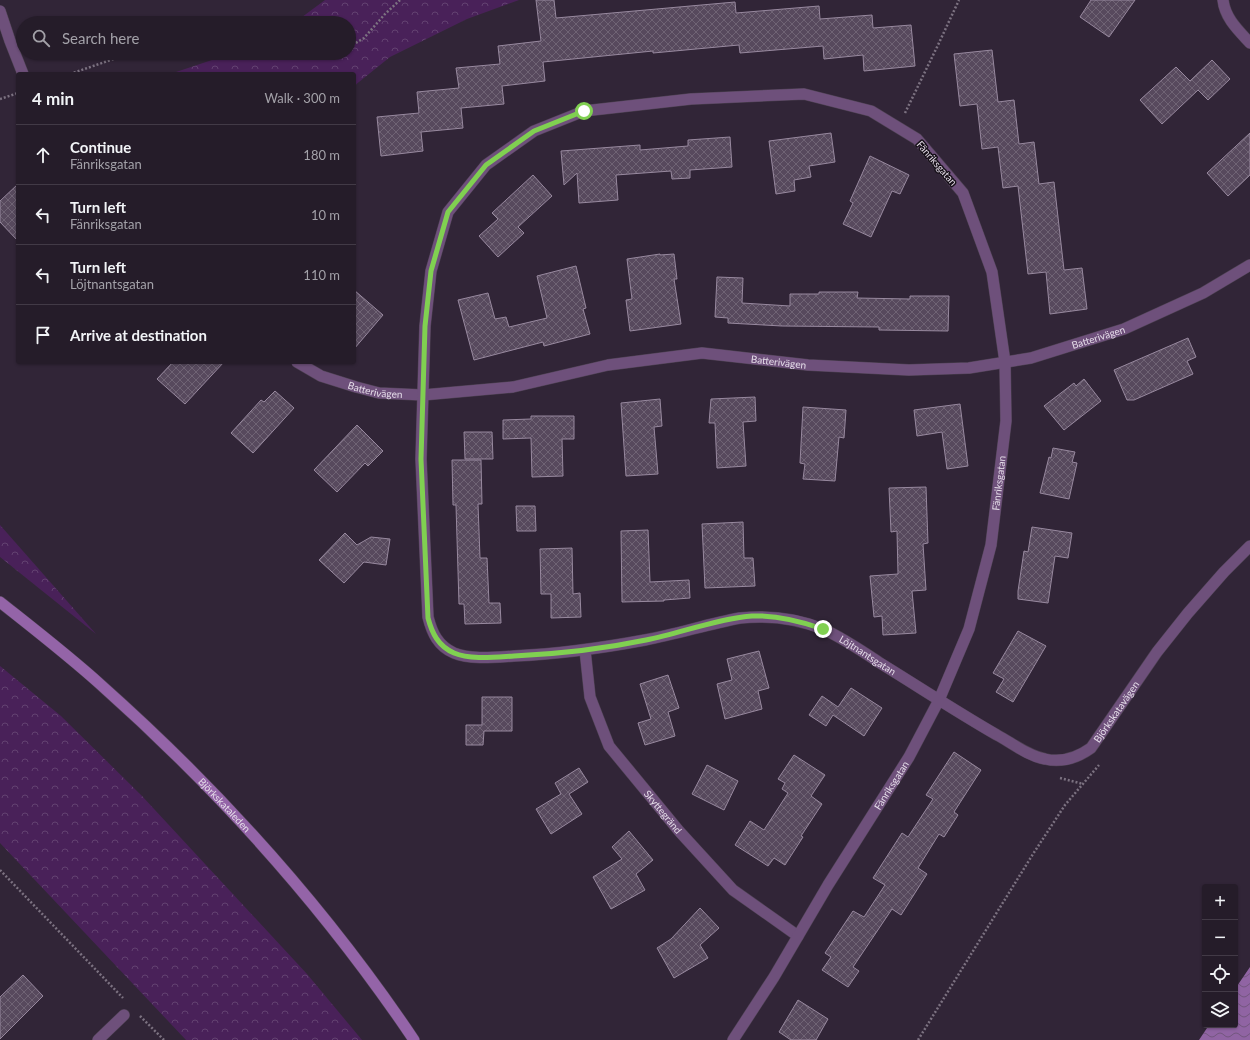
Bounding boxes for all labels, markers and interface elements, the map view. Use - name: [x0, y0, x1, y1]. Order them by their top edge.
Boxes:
- search box: [16, 16, 356, 60]
- icon: search: [30, 27, 52, 49]
- text: Search here: [62, 29, 139, 47]
- text: 4 min: [32, 88, 74, 109]
- text: Walk · 300 m: [264, 90, 340, 106]
- route start: [575, 102, 593, 120]
- text: Continue: [70, 138, 131, 156]
- street label: Fänriksgatan: [914, 138, 960, 188]
- icon: ahead: [32, 144, 54, 166]
- text: 180 m: [303, 147, 340, 163]
- text: Fänriksgatan: [70, 156, 142, 172]
- text: Turn left: [70, 198, 126, 216]
- icon: left: [32, 204, 54, 226]
- text: 10 m: [311, 207, 340, 223]
- text: Fänriksgatan: [70, 216, 142, 232]
- text: Turn left: [70, 258, 126, 276]
- icon: left: [32, 264, 54, 286]
- text: 110 m: [303, 267, 340, 283]
- text: Löjtnantsgatan: [70, 276, 154, 292]
- street label: Batterivägen: [1070, 323, 1127, 351]
- icon: arrive: [32, 324, 54, 346]
- text: Arrive at destination: [70, 326, 207, 344]
- street label: Batterivägen: [750, 353, 807, 371]
- street label: Batterivägen: [346, 379, 403, 400]
- street label: Fänriksgatan: [989, 455, 1008, 511]
- route end: [814, 620, 832, 638]
- street label: Löjtnantsgatan: [837, 633, 898, 677]
- street label: Björkskatavägen: [1091, 679, 1141, 745]
- street label: Fänriksgatan: [871, 759, 911, 812]
- street label: Björkskataleden: [196, 775, 253, 835]
- street label: Skyttegränd: [642, 788, 685, 836]
- map controls: [1202, 884, 1238, 1028]
- button: +: [1202, 884, 1238, 920]
- button: −: [1202, 920, 1238, 956]
- button: locate: [1202, 956, 1238, 992]
- button: layers: [1202, 992, 1238, 1028]

